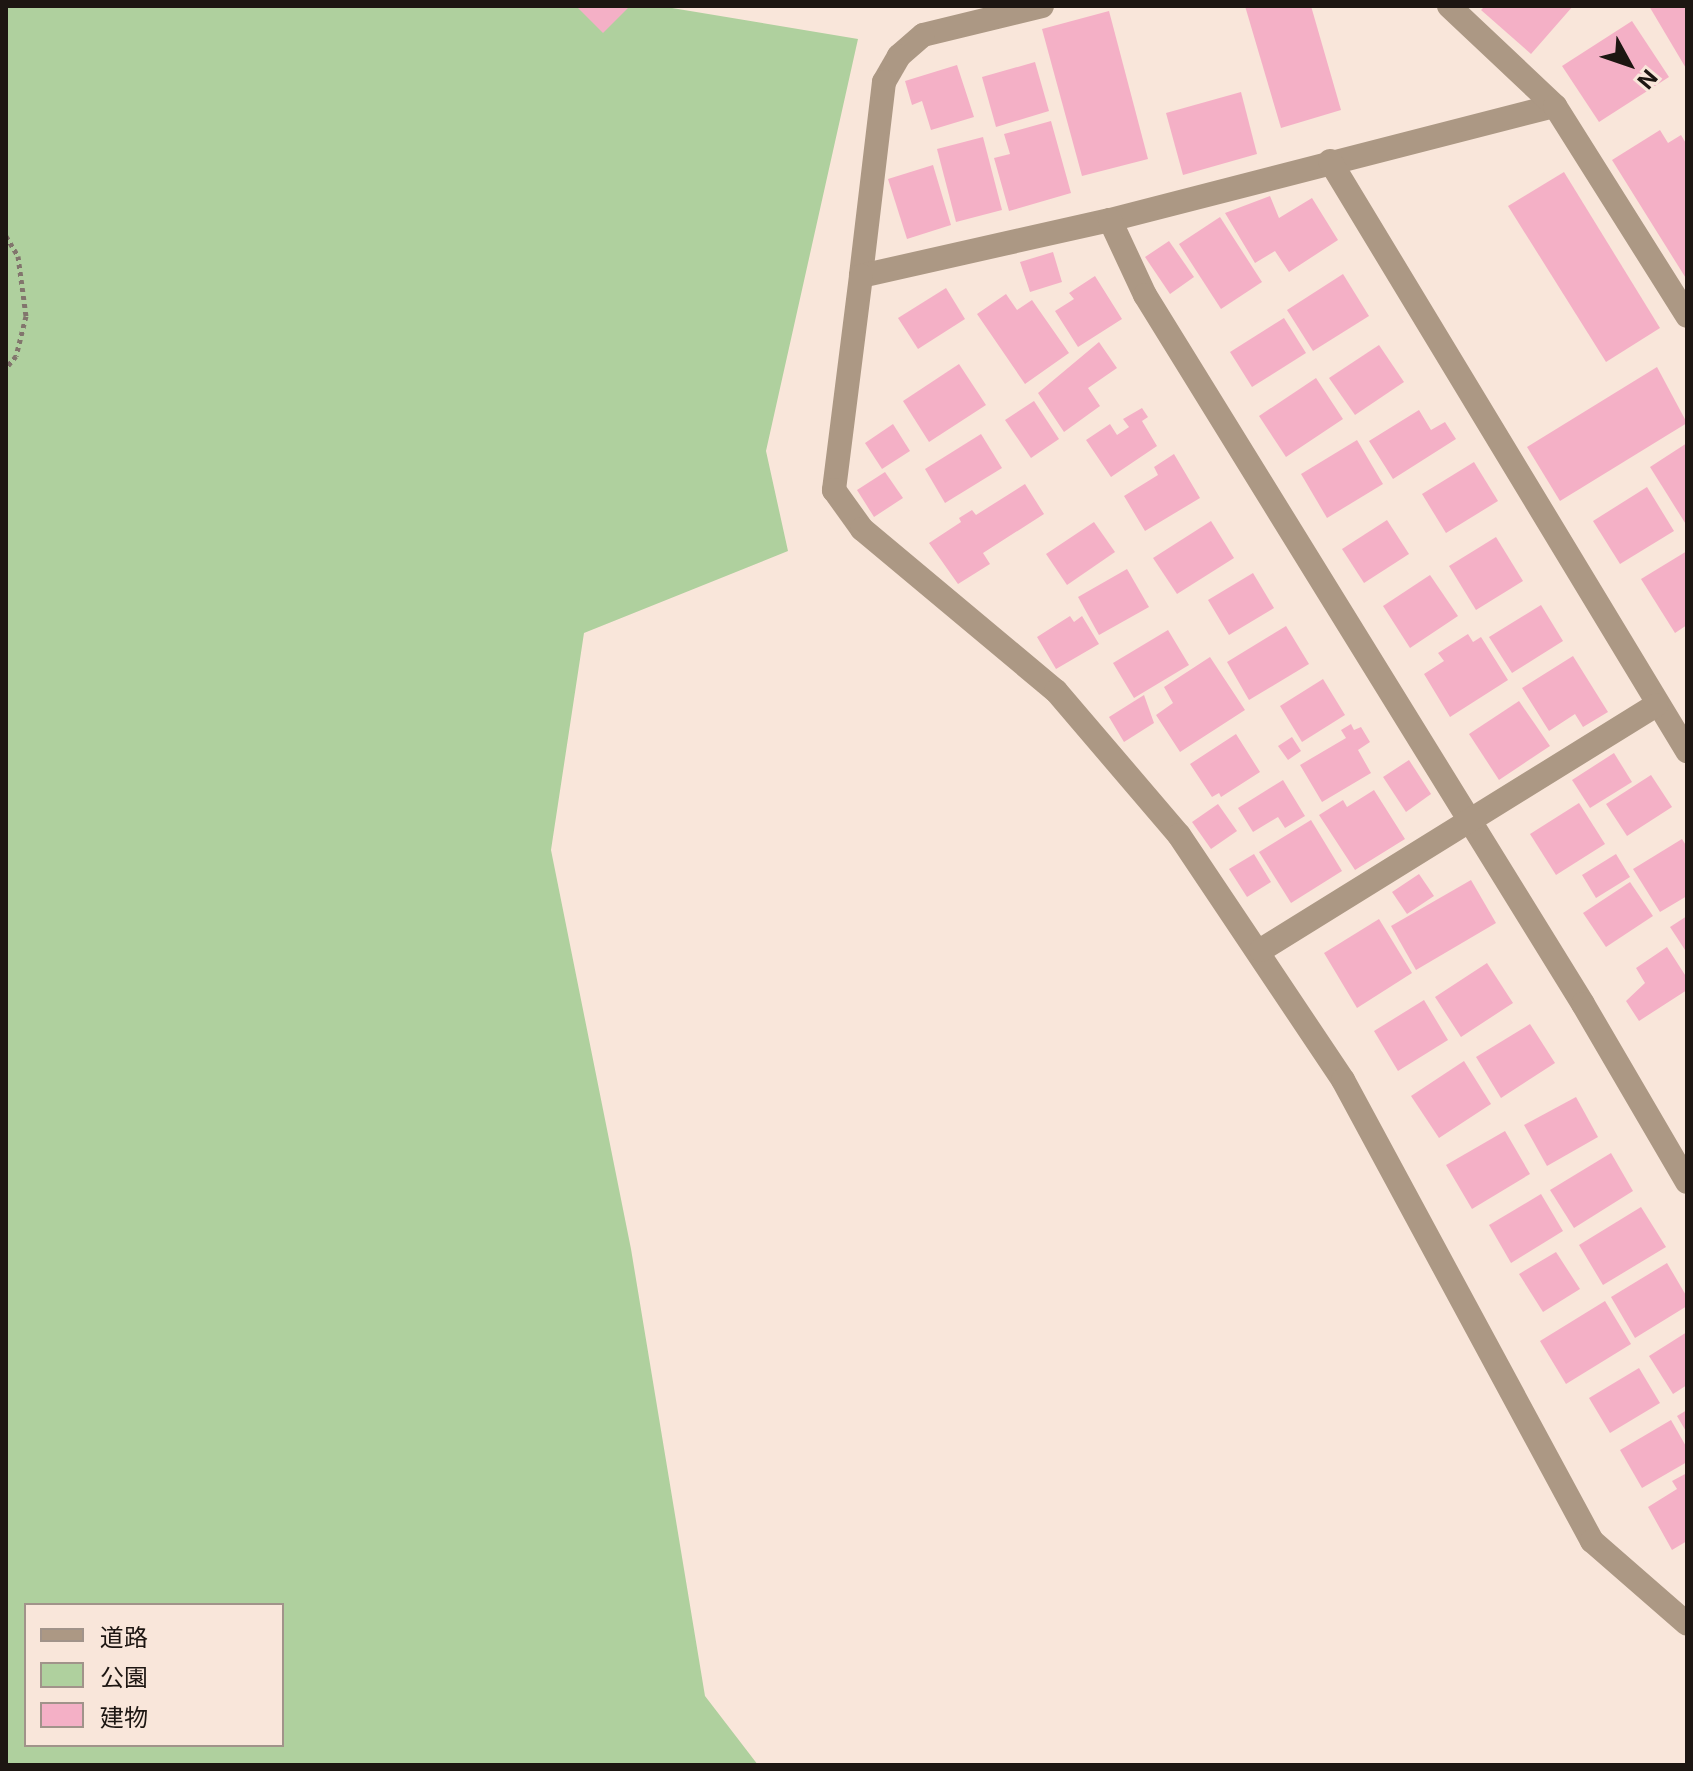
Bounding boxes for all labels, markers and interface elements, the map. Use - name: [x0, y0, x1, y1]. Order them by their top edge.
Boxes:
- north arrow: [1589, 24, 1669, 104]
- text: N: [1632, 65, 1663, 94]
- legend: [24, 1603, 284, 1747]
- text: 道路: [100, 1623, 148, 1652]
- text: 公園: [100, 1663, 148, 1692]
- text: 建物: [100, 1703, 148, 1732]

